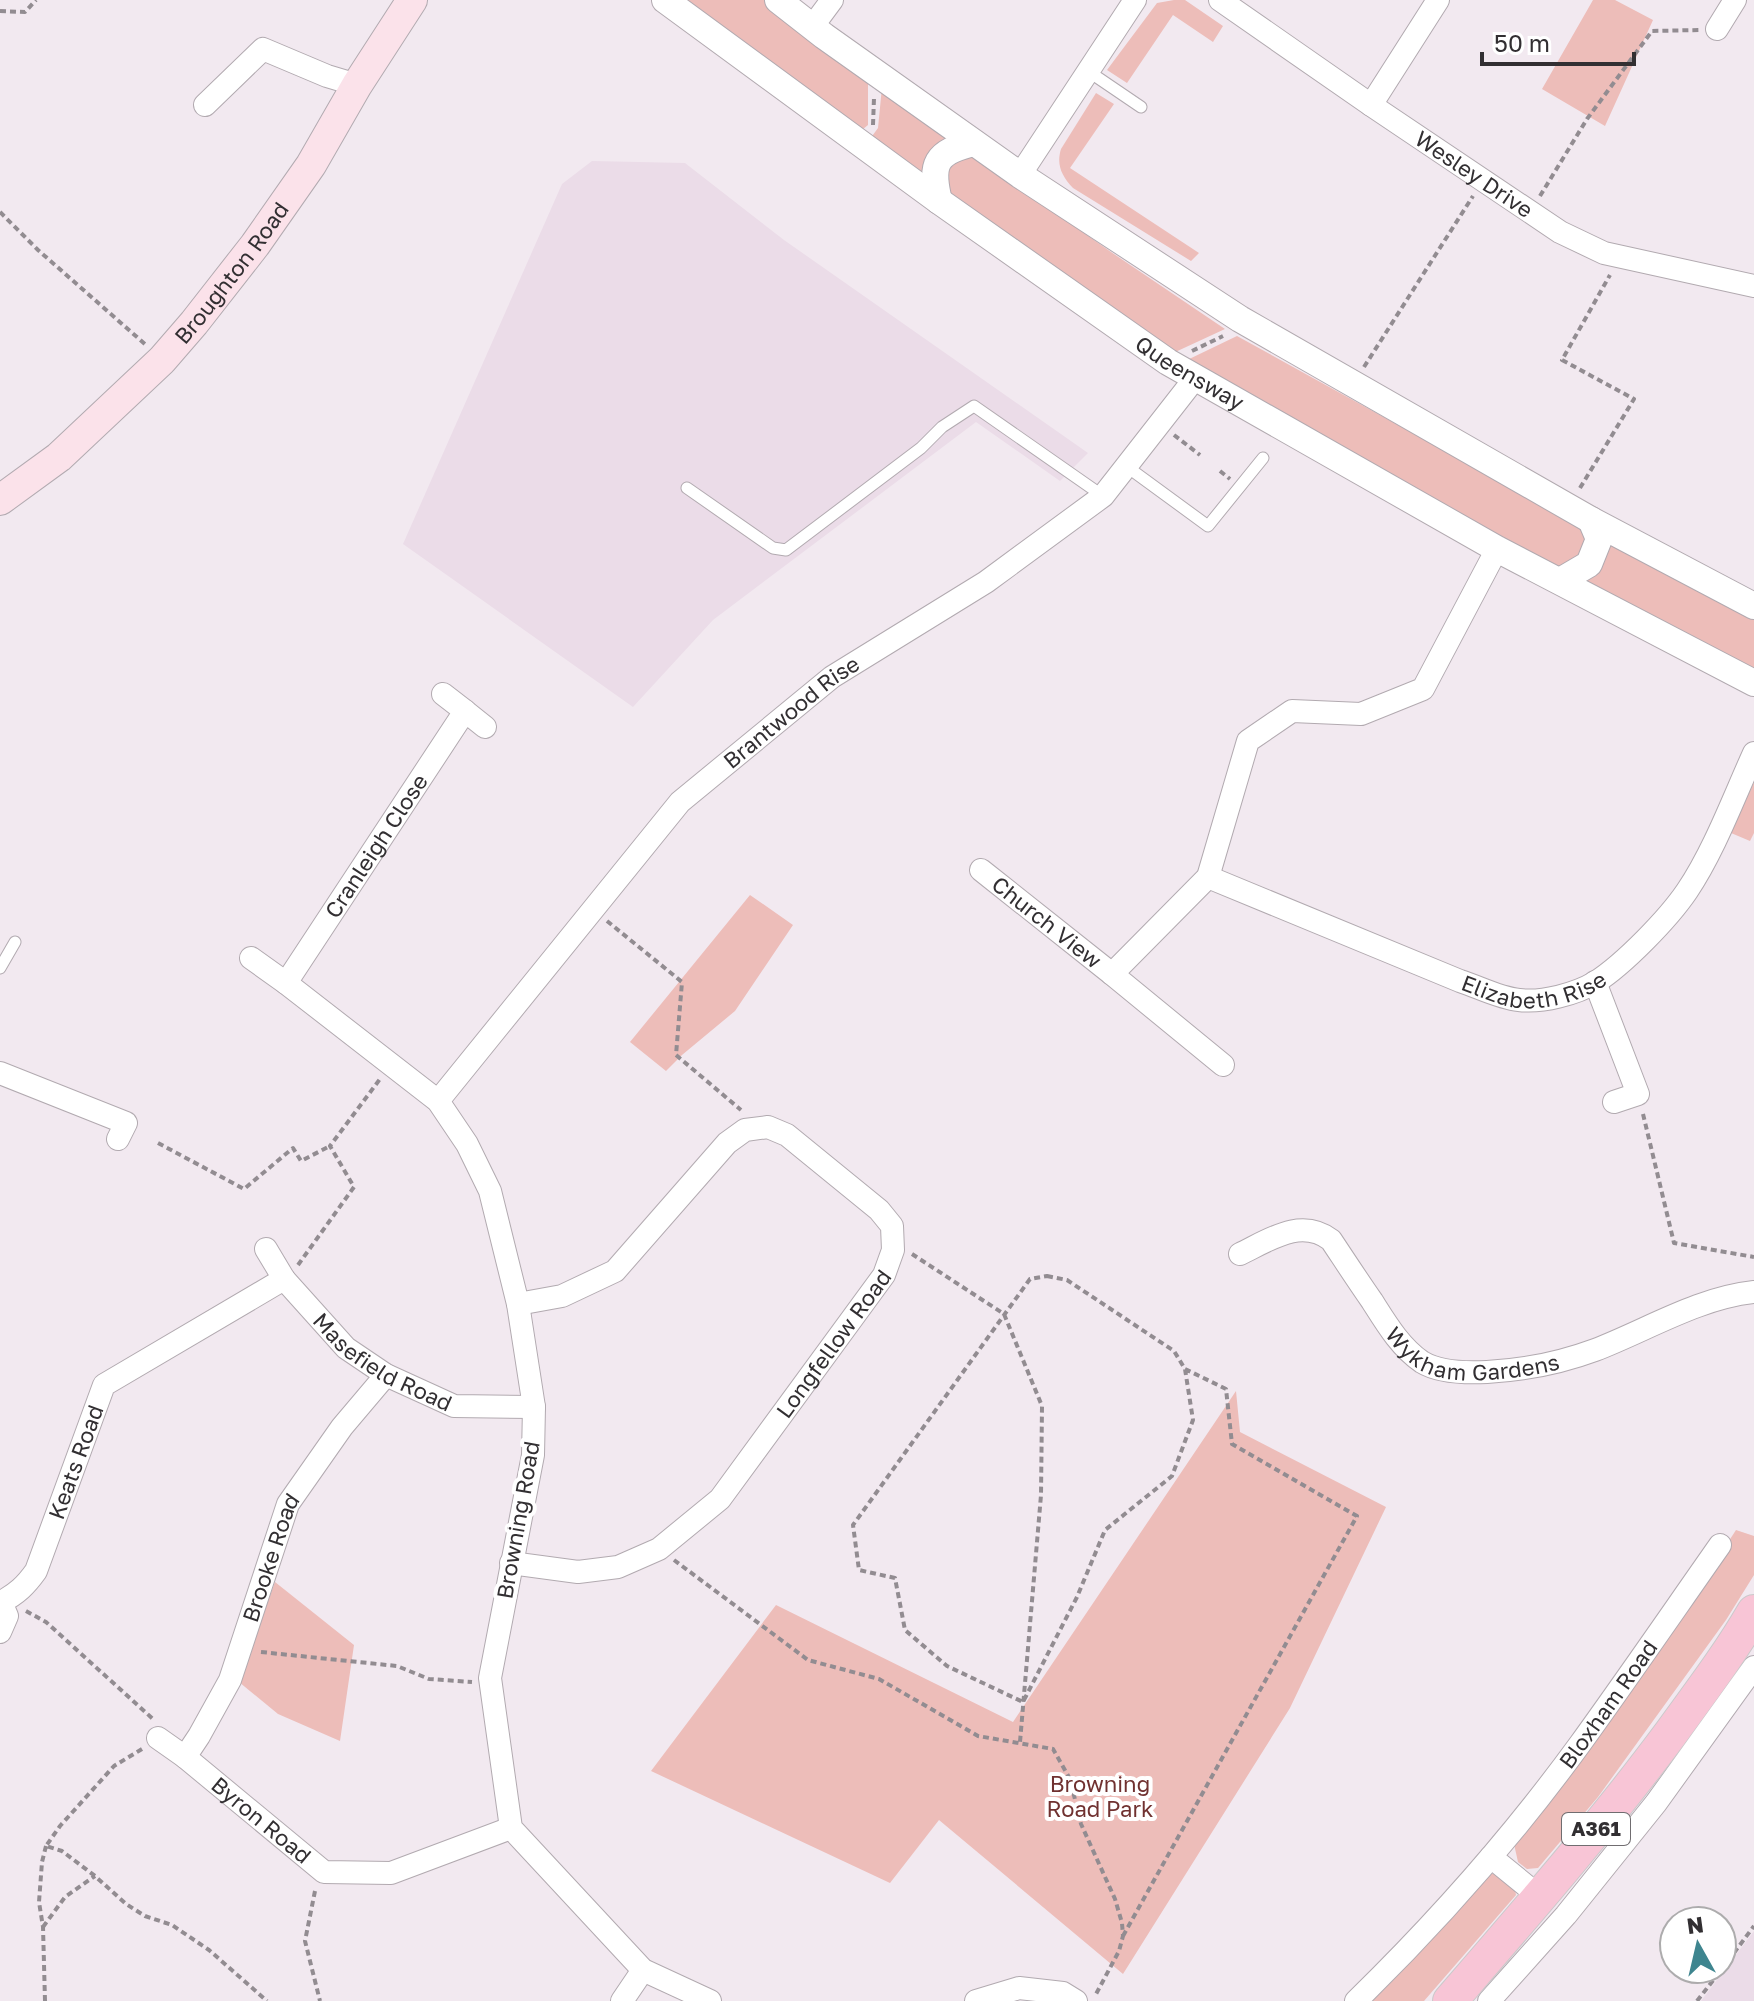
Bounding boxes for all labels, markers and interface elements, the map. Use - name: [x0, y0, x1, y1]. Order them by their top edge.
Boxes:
- scale bar: [1482, 16, 1634, 66]
- text: 50 m: [1494, 28, 1550, 57]
- street label: Wesley Drive: [1410, 125, 1538, 223]
- street label: Broughton Road: [168, 197, 294, 349]
- street label: Queensway: [1130, 329, 1249, 415]
- street label: Brantwood Rise: [718, 650, 864, 774]
- street label: Cranleigh Close: [319, 769, 433, 923]
- street label: Church View: [987, 870, 1107, 974]
- street label: Elizabeth Rise: [1458, 965, 1611, 1014]
- street label: Longfellow Road: [770, 1264, 897, 1423]
- street label: Masefield Road: [308, 1307, 456, 1416]
- street label: Wykham Gardens: [1380, 1321, 1562, 1386]
- street label: Keats Road: [42, 1401, 109, 1523]
- street label: Browning Road: [490, 1439, 545, 1601]
- street label: Brooke Road: [236, 1488, 305, 1625]
- street label: Bloxham Road: [1553, 1635, 1663, 1773]
- park label: Browning Road Park: [1046, 1770, 1154, 1822]
- street label: Byron Road: [206, 1771, 317, 1869]
- road number: A361: [1562, 1813, 1630, 1845]
- north arrow: [1658, 1905, 1738, 1985]
- text: N: [1685, 1910, 1705, 1939]

